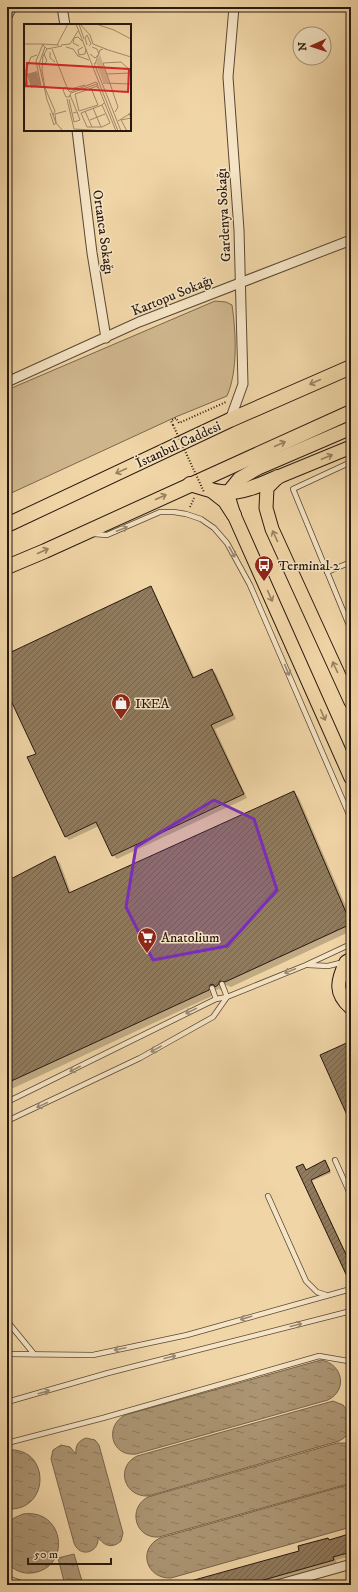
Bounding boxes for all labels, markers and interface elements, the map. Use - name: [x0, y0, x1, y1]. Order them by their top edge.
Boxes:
- inset map: [24, 24, 131, 131]
- north arrow: [292, 26, 332, 66]
- text: N: [296, 42, 310, 51]
- street label: Gardenya Sokağı: [213, 167, 235, 262]
- street label: Ortanca Sokağı: [88, 189, 118, 276]
- street label: Kartopu Sokağı: [129, 271, 216, 320]
- one-way arrow: [310, 379, 322, 386]
- street label: İstanbul Caddesi: [133, 417, 224, 473]
- one-way arrow: [273, 440, 285, 447]
- one-way arrow: [321, 452, 333, 460]
- one-way arrow: [115, 468, 127, 475]
- one-way arrow: [155, 493, 167, 500]
- one-way arrow: [115, 525, 127, 533]
- one-way arrow: [271, 530, 278, 542]
- one-way arrow: [229, 546, 236, 558]
- one-way arrow: [37, 547, 49, 555]
- bus stop icon: Terminal 2: [253, 554, 275, 582]
- place label: Terminal 2: [278, 557, 340, 575]
- one-way arrow: [267, 590, 274, 602]
- one-way arrow: [331, 661, 338, 673]
- one-way arrow: [284, 664, 291, 676]
- shop icon: IKEA: [110, 692, 132, 720]
- place label: IKEA: [135, 695, 171, 713]
- one-way arrow: [320, 708, 327, 720]
- supermarket icon: Anatolium: [136, 926, 158, 954]
- place label: Anatolium: [161, 929, 220, 947]
- one-way arrow: [284, 968, 296, 975]
- one-way arrow: [186, 1008, 198, 1015]
- one-way arrow: [150, 1046, 162, 1053]
- one-way arrow: [69, 1066, 81, 1073]
- one-way arrow: [36, 1102, 48, 1109]
- one-way arrow: [240, 1315, 253, 1322]
- one-way arrow: [289, 1321, 302, 1328]
- one-way arrow: [114, 1346, 127, 1354]
- one-way arrow: [163, 1353, 176, 1360]
- one-way arrow: [38, 1388, 51, 1395]
- scale bar: [28, 1540, 111, 1566]
- text: 50 m: [34, 1547, 58, 1562]

